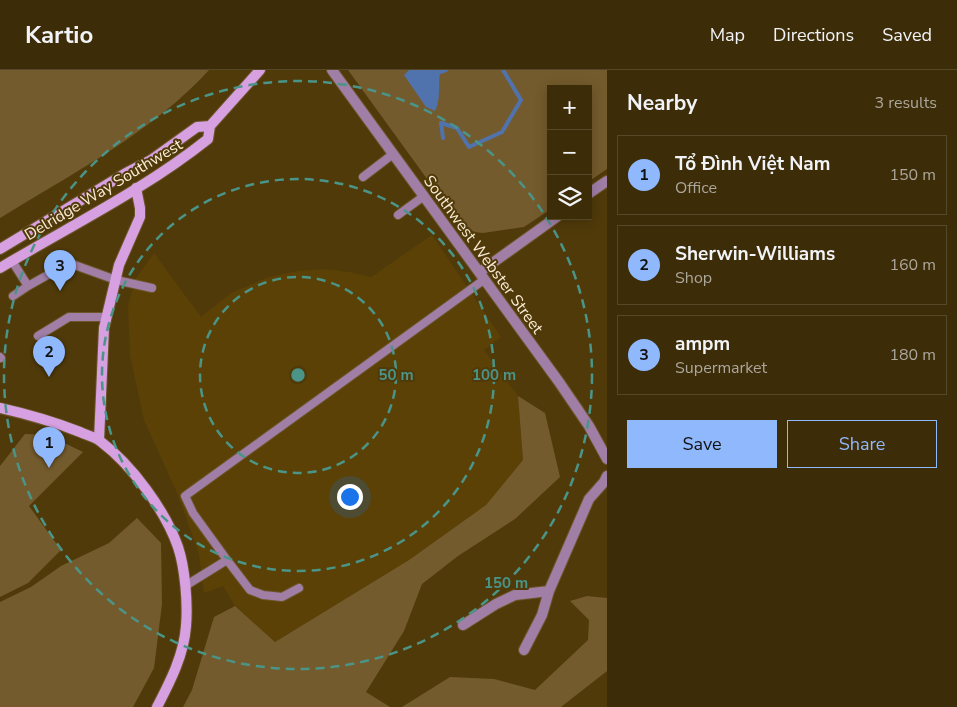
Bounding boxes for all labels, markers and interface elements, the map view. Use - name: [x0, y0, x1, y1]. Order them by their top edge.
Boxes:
- text: Kartio: [25, 19, 93, 51]
- text: Map: [710, 23, 745, 47]
- text: Directions: [773, 23, 854, 47]
- text: Saved: [882, 23, 932, 47]
- map controls: [547, 85, 592, 220]
- button: +: [547, 85, 592, 130]
- text: Nearby: [627, 89, 697, 117]
- text: 3 results: [875, 92, 937, 114]
- button: −: [547, 130, 592, 175]
- street label: Delridge Way Southwest: [20, 134, 187, 246]
- text: Tổ Đình Việt Nam: [675, 151, 830, 177]
- text: 1: [639, 164, 649, 186]
- text: 150 m: [889, 164, 936, 186]
- street label: Southwest Webster Street: [418, 171, 549, 339]
- button: layers: [547, 175, 592, 220]
- text: Office: [675, 177, 717, 199]
- text: Sherwin-Williams: [675, 241, 835, 267]
- pin: 3: [44, 250, 76, 291]
- text: 2: [639, 254, 649, 276]
- text: 160 m: [889, 254, 936, 276]
- text: Shop: [675, 267, 712, 289]
- text: ampm: [675, 331, 730, 357]
- pin: 2: [33, 336, 65, 377]
- text: 3: [639, 344, 649, 366]
- text: 180 m: [889, 344, 936, 366]
- text: Supermarket: [675, 357, 767, 379]
- text: 50 m: [378, 365, 414, 385]
- text: 100 m: [472, 365, 516, 385]
- centre of rings: [289, 366, 307, 384]
- button: Save: [627, 420, 777, 468]
- button: Share: [787, 420, 937, 468]
- pin: 1: [33, 427, 65, 468]
- your location: [337, 484, 363, 510]
- text: 150 m: [484, 573, 528, 593]

